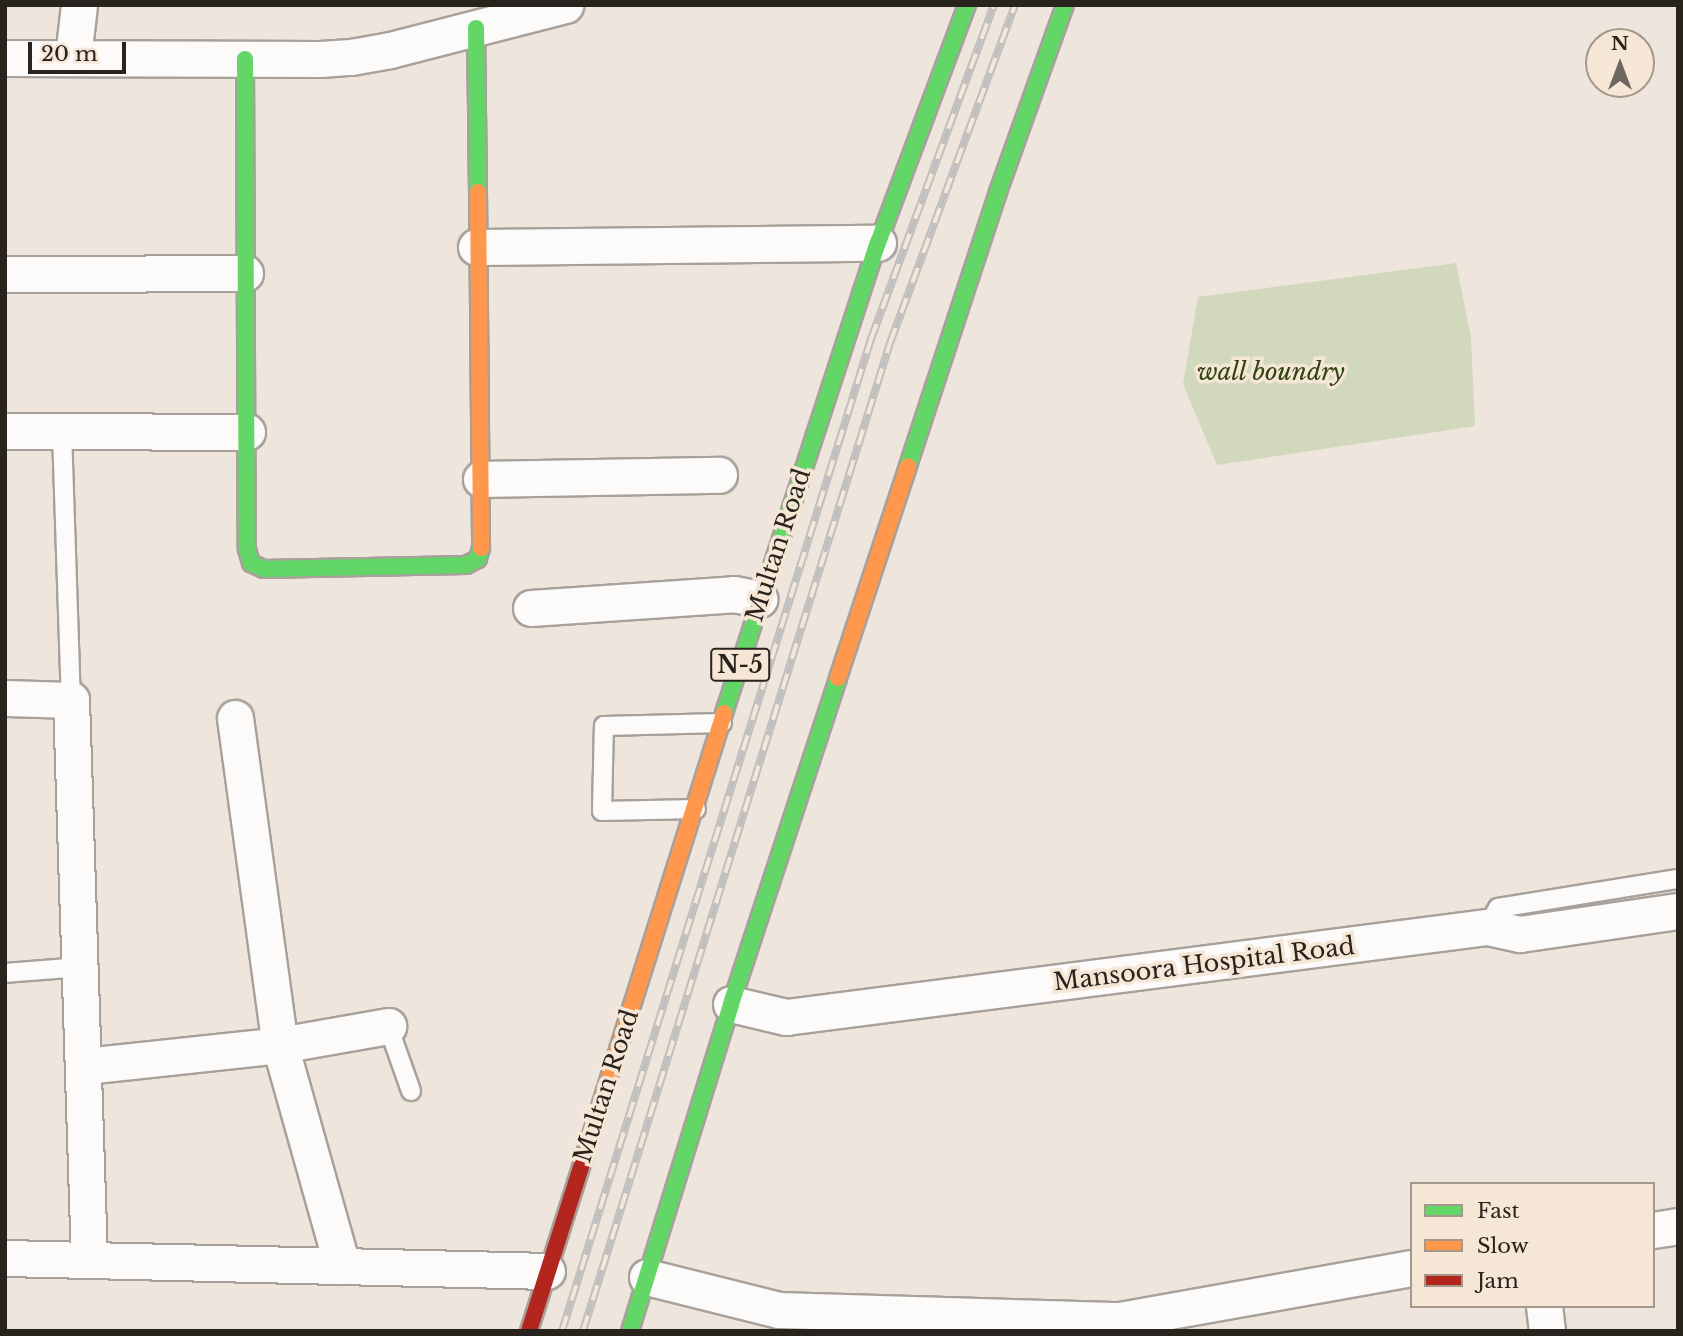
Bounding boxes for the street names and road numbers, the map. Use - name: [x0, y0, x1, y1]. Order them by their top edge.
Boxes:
- street label: Multan Road: [740, 465, 816, 625]
- road number: N-5: [708, 646, 772, 684]
- street label: Mansoora Hospital Road: [1052, 931, 1356, 997]
- street label: Multan Road: [568, 1006, 644, 1166]

